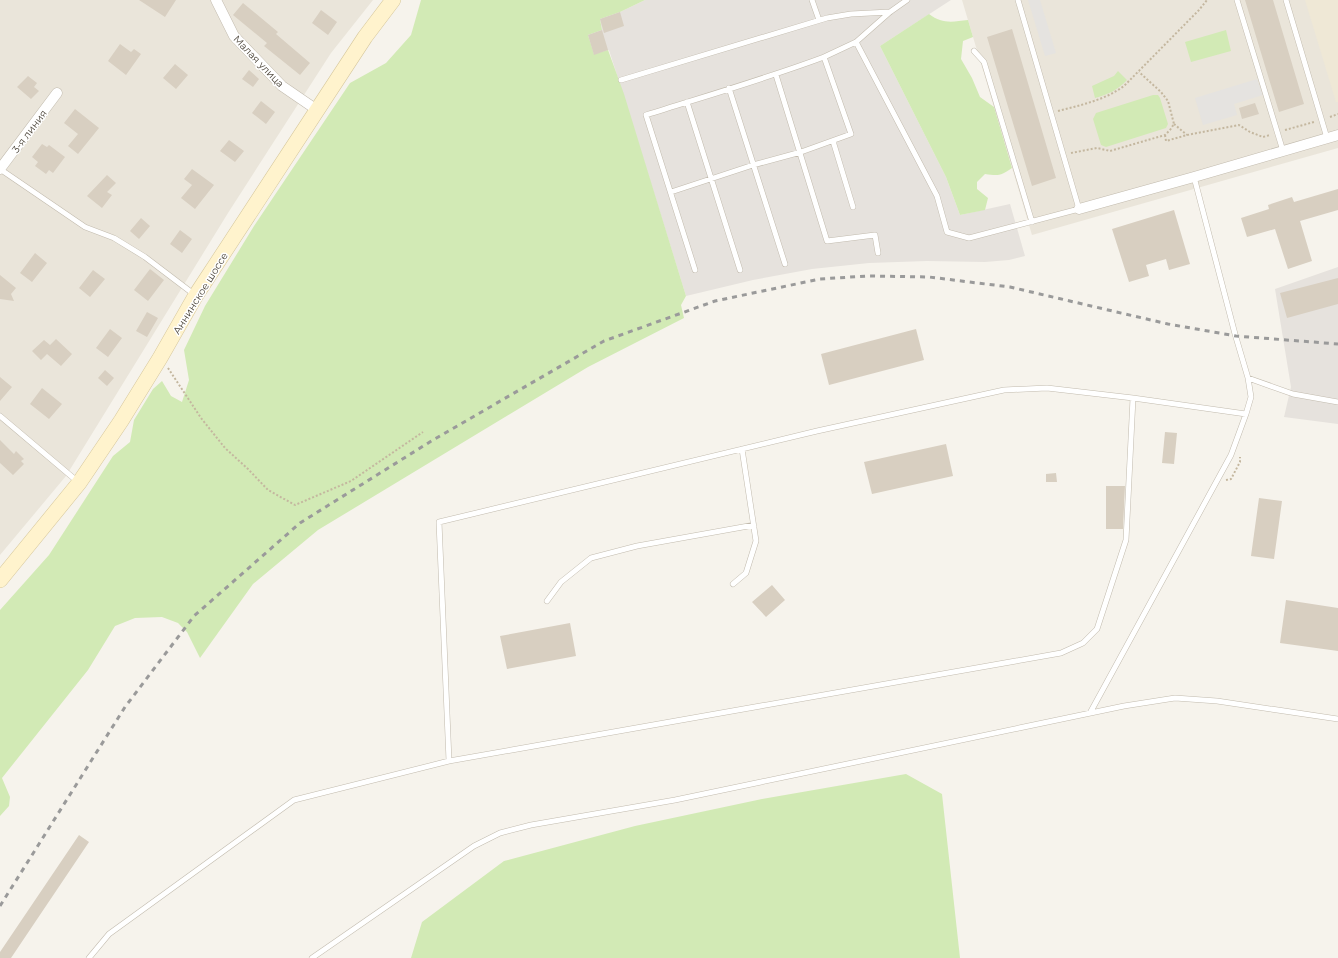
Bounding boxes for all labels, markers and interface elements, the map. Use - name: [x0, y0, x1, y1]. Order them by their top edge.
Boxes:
- street label: Малая улица: [231, 33, 287, 90]
- street label: 3-я линия: [9, 107, 50, 156]
- street label: Аннинское шоссе: [170, 250, 231, 337]

